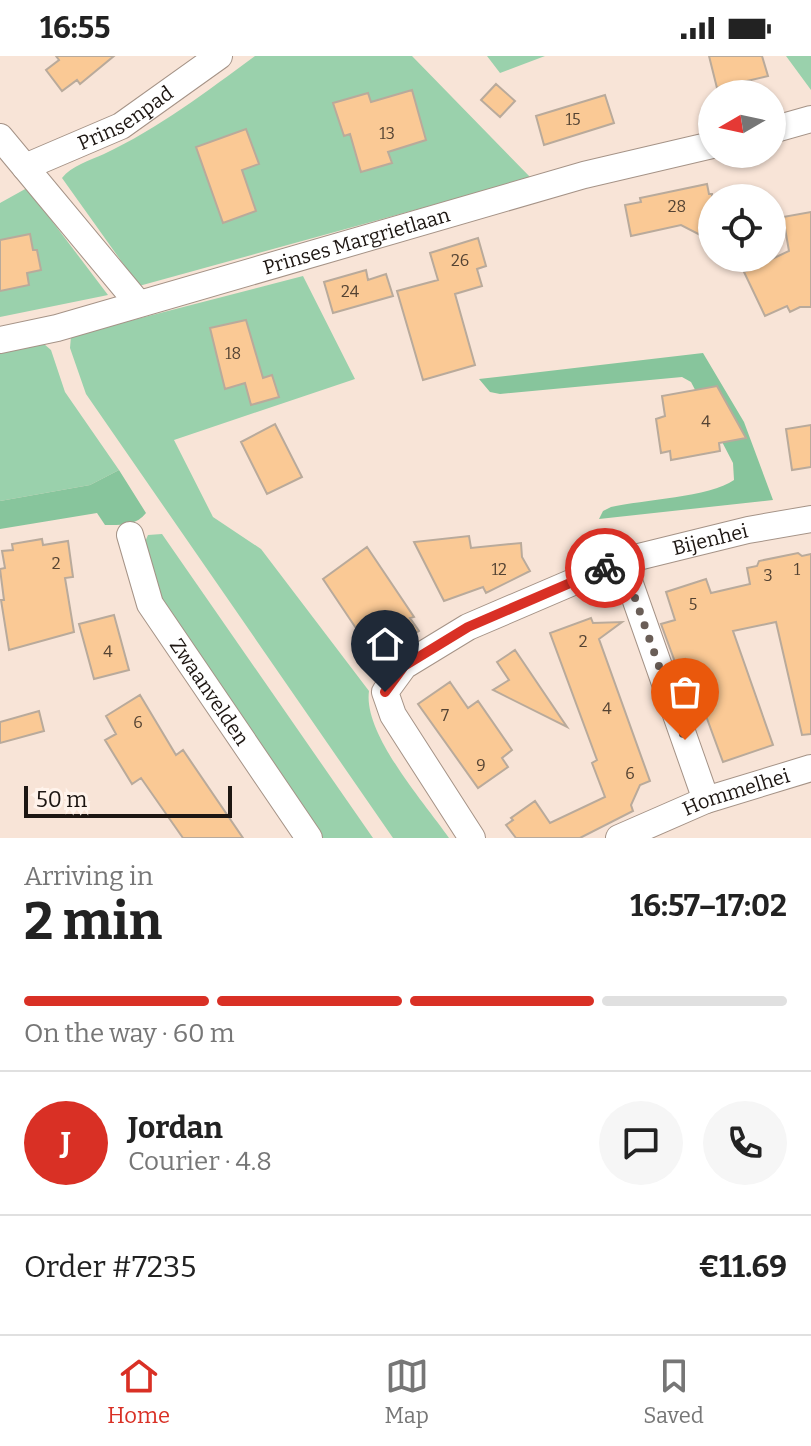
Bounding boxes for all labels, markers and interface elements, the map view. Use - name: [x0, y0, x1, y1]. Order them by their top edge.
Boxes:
- text: 16:55: [40, 10, 111, 46]
- north arrow: [698, 80, 786, 168]
- map controls: [698, 80, 786, 272]
- street label: Prinsenpad: [74, 81, 178, 155]
- house number: 15: [565, 110, 581, 129]
- house number: 13: [379, 124, 395, 143]
- button: locate: [698, 184, 786, 272]
- house number: 28: [668, 197, 686, 216]
- street label: Prinses Margrietlaan: [260, 202, 453, 280]
- house number: 26: [451, 251, 469, 270]
- house number: 24: [341, 282, 360, 301]
- house number: 18: [225, 344, 241, 363]
- house number: 4: [701, 412, 711, 431]
- street label: Bijenhei: [670, 518, 750, 560]
- courier: [565, 528, 645, 608]
- icon: bike: [583, 546, 627, 590]
- house number: 2: [52, 554, 60, 573]
- house number: 12: [491, 560, 507, 579]
- house number: 1: [794, 560, 801, 579]
- house number: 3: [763, 566, 773, 585]
- house number: 5: [689, 595, 697, 614]
- pin: [351, 610, 419, 692]
- icon: home: [363, 622, 407, 666]
- house number: 2: [579, 632, 587, 651]
- street label: Zwaanvelden: [165, 634, 255, 750]
- house number: 4: [103, 642, 113, 661]
- pin: [651, 658, 719, 740]
- icon: bag: [663, 670, 707, 714]
- house number: 4: [602, 699, 612, 718]
- house number: 7: [441, 706, 449, 725]
- house number: 6: [133, 713, 143, 732]
- house number: 9: [476, 756, 486, 775]
- street label: Hommelhei: [679, 763, 793, 821]
- house number: 6: [625, 764, 635, 783]
- scale bar: [24, 782, 232, 818]
- text: 50 m: [36, 786, 87, 813]
- text: Arriving in: [24, 861, 153, 892]
- text: 16:57–17:02: [630, 888, 787, 924]
- text: 2 min: [24, 890, 162, 953]
- text: On the way · 60 m: [24, 1018, 235, 1049]
- button: chat: [599, 1101, 683, 1185]
- button: phone: [703, 1101, 787, 1185]
- text: Jordan: [128, 1110, 223, 1146]
- text: J: [61, 1125, 71, 1161]
- text: Courier · 4.8: [128, 1146, 272, 1177]
- text: Order #7235: [24, 1249, 196, 1285]
- text: €11.69: [698, 1249, 787, 1285]
- tab: Home: [107, 1354, 170, 1429]
- tab: Map: [384, 1354, 429, 1429]
- tab: Saved: [643, 1354, 704, 1429]

